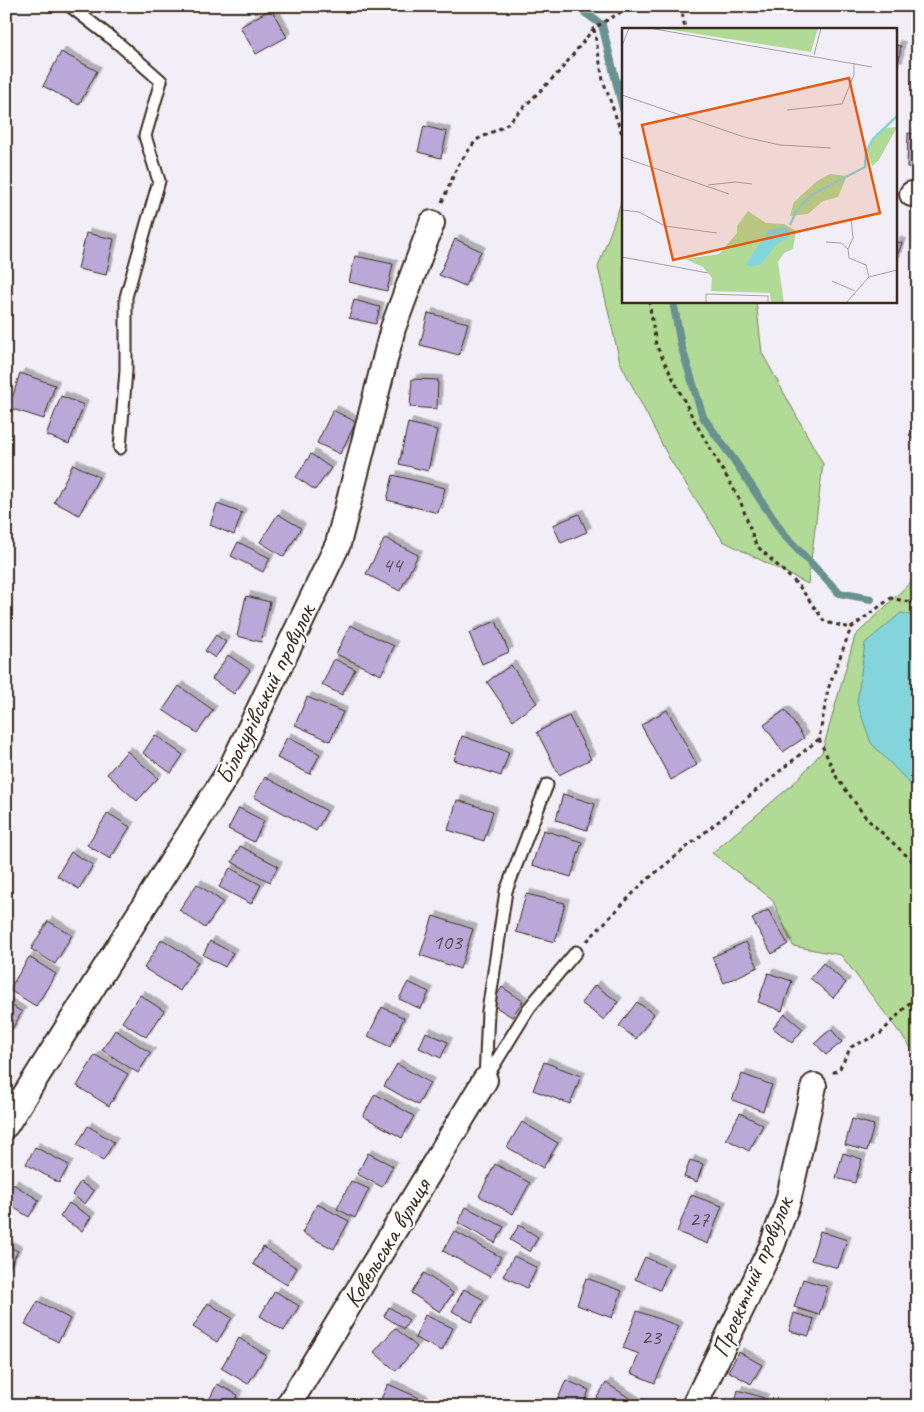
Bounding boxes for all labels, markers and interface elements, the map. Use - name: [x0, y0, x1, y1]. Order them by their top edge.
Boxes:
- inset map: [622, 28, 896, 302]
- house number: 44: [382, 551, 404, 579]
- street label: Білокурівський провулок: [208, 597, 323, 789]
- house number: 103: [432, 928, 464, 956]
- street label: Ковельська вулиця: [336, 1171, 439, 1313]
- street label: Проектний провулок: [704, 1190, 801, 1362]
- house number: 27: [689, 1205, 710, 1233]
- house number: 23: [641, 1323, 663, 1351]

